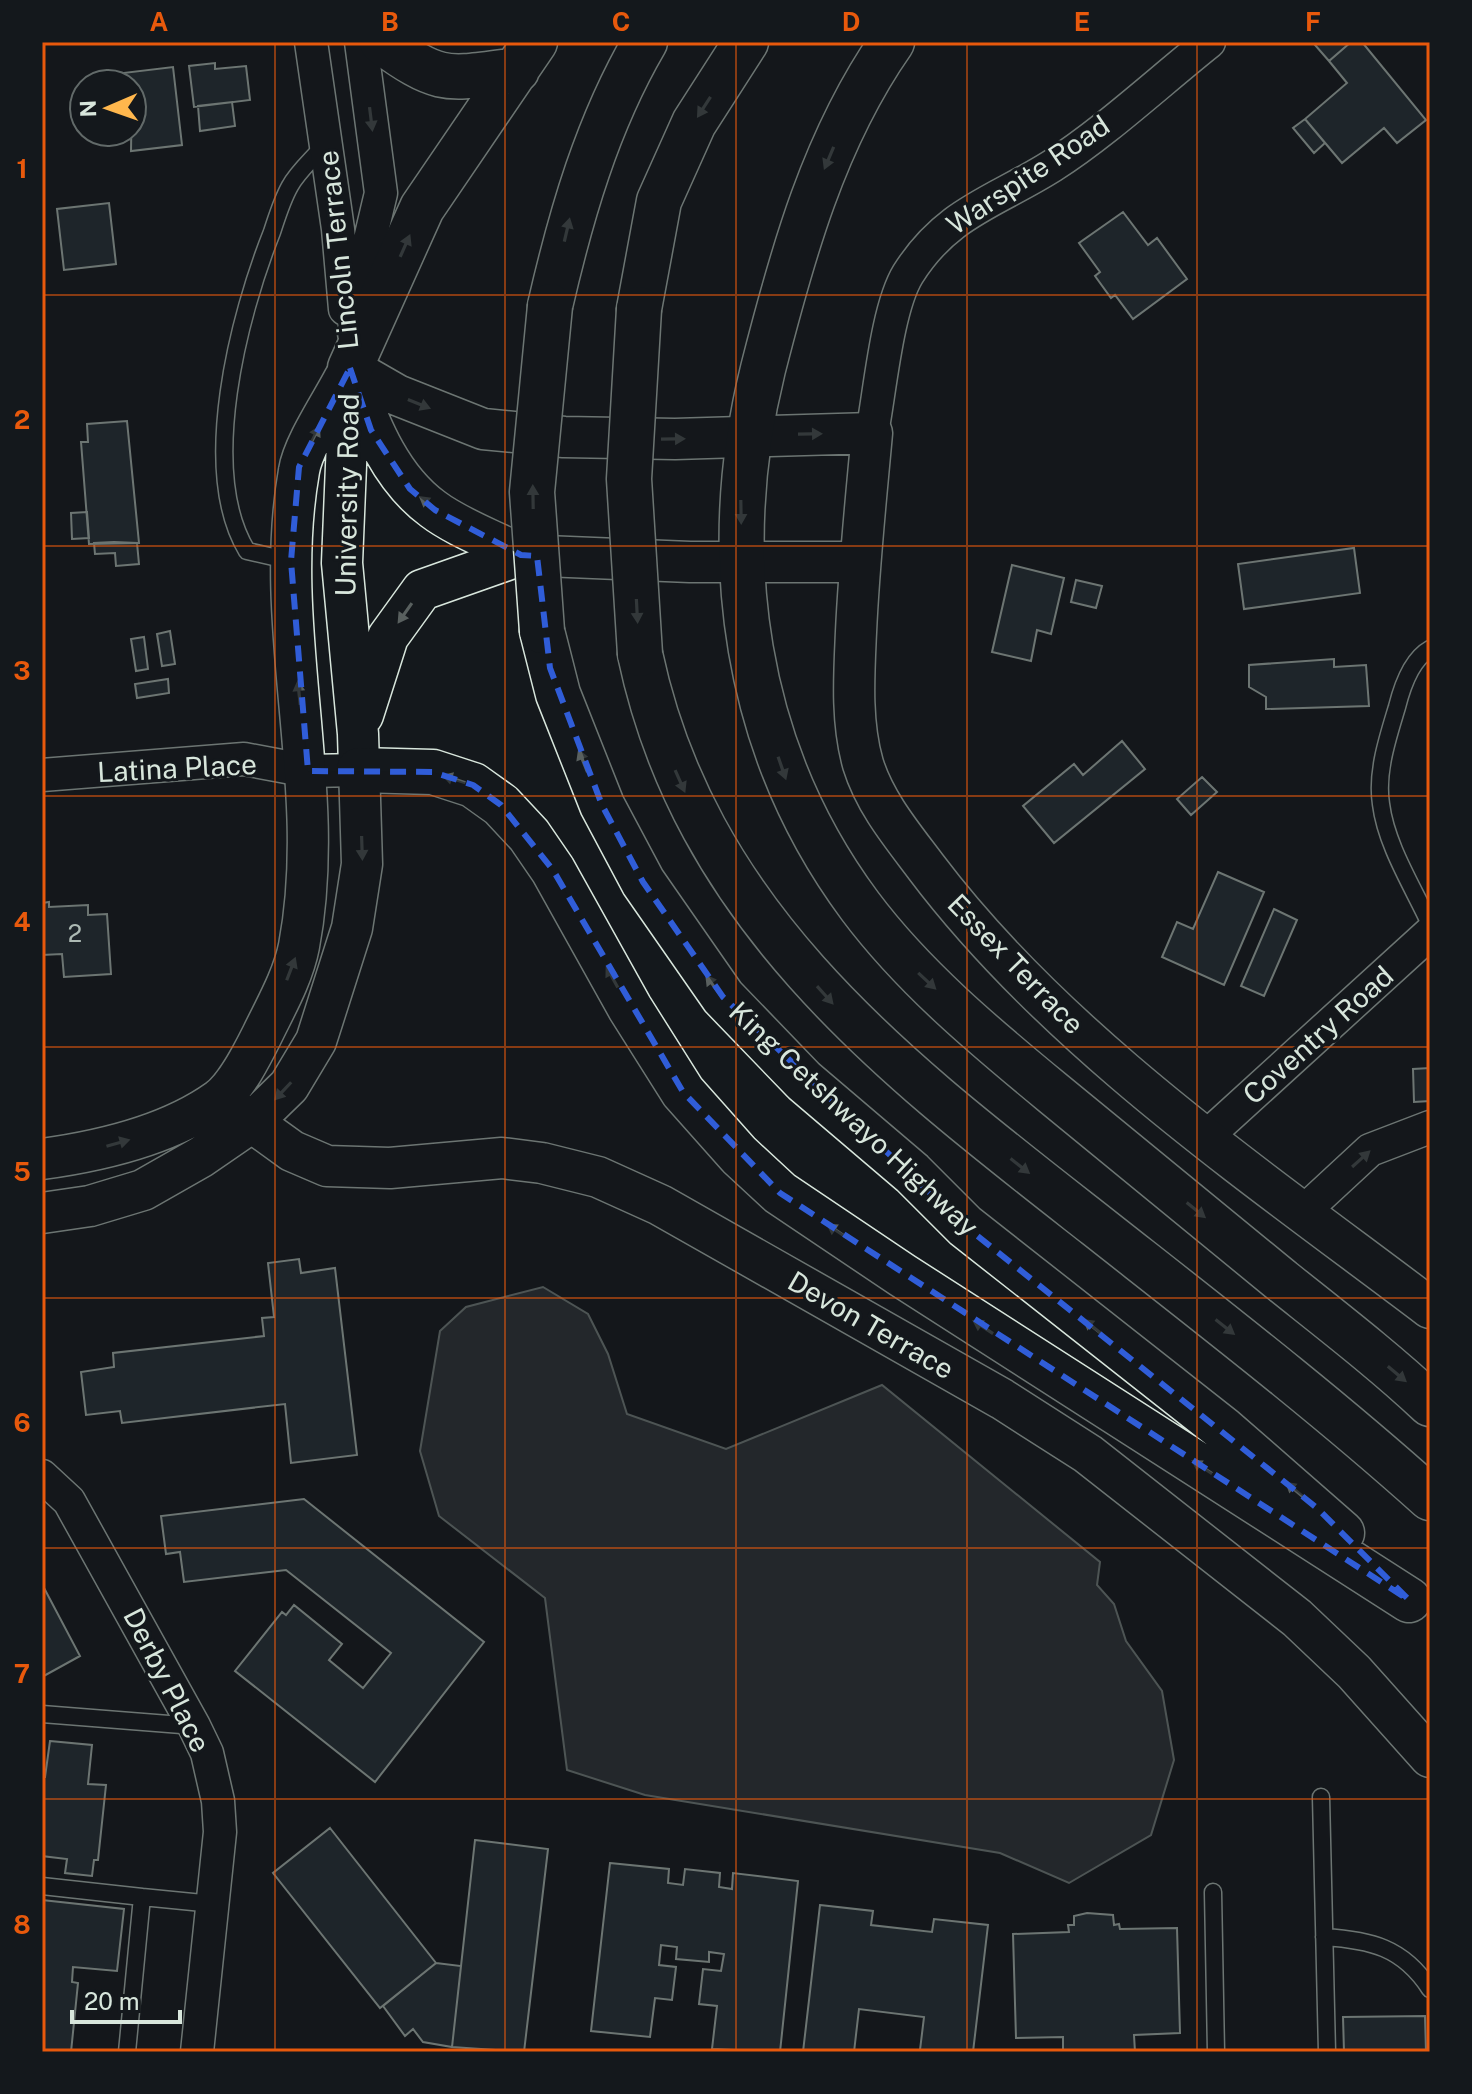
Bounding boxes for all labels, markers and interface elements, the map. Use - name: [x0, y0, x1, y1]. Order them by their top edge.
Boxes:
- text: A: [150, 6, 169, 37]
- text: B: [381, 6, 399, 37]
- text: C: [612, 6, 630, 37]
- text: D: [842, 6, 860, 37]
- text: E: [1074, 6, 1090, 37]
- text: F: [1305, 6, 1321, 37]
- north arrow: [68, 68, 148, 148]
- one-way arrow: [697, 97, 712, 118]
- text: N: [75, 100, 101, 118]
- one-way arrow: [364, 107, 377, 132]
- street label: Warspite Road: [940, 108, 1115, 241]
- one-way arrow: [823, 146, 836, 170]
- street label: Lincoln Terrace: [311, 149, 364, 351]
- text: 1: [16, 153, 28, 184]
- one-way arrow: [562, 218, 574, 243]
- one-way arrow: [398, 234, 412, 258]
- street label: University Road: [328, 393, 365, 597]
- one-way arrow: [407, 398, 431, 411]
- text: 2: [14, 404, 30, 435]
- one-way arrow: [308, 426, 321, 449]
- one-way arrow: [798, 428, 823, 440]
- one-way arrow: [661, 432, 686, 445]
- one-way arrow: [527, 484, 540, 509]
- one-way arrow: [419, 497, 439, 513]
- one-way arrow: [734, 500, 747, 525]
- one-way arrow: [631, 599, 644, 624]
- one-way arrow: [398, 602, 413, 623]
- text: 3: [13, 655, 31, 686]
- one-way arrow: [293, 680, 306, 705]
- street label: Latina Place: [96, 747, 258, 788]
- one-way arrow: [577, 749, 590, 773]
- one-way arrow: [777, 756, 789, 780]
- one-way arrow: [673, 769, 686, 793]
- one-way arrow: [442, 773, 466, 785]
- one-way arrow: [355, 836, 368, 861]
- street label: Essex Terrace: [942, 887, 1091, 1040]
- text: 4: [13, 906, 31, 937]
- house number: 2: [68, 919, 82, 947]
- one-way arrow: [285, 957, 298, 981]
- street label: Coventry Road: [1236, 959, 1399, 1111]
- one-way arrow: [605, 966, 619, 988]
- one-way arrow: [918, 971, 937, 989]
- one-way arrow: [706, 974, 722, 995]
- one-way arrow: [816, 985, 833, 1005]
- street label: King Cetshwayo Highway: [723, 995, 986, 1243]
- one-way arrow: [274, 1081, 292, 1100]
- one-way arrow: [107, 1136, 131, 1149]
- one-way arrow: [1351, 1151, 1370, 1169]
- text: 5: [13, 1156, 31, 1187]
- one-way arrow: [1010, 1158, 1030, 1174]
- one-way arrow: [1185, 1201, 1205, 1218]
- one-way arrow: [826, 1225, 848, 1239]
- street label: Devon Terrace: [782, 1264, 960, 1385]
- one-way arrow: [1215, 1318, 1235, 1334]
- one-way arrow: [1083, 1319, 1103, 1336]
- one-way arrow: [972, 1321, 994, 1335]
- one-way arrow: [1387, 1365, 1407, 1382]
- text: 6: [13, 1407, 31, 1438]
- one-way arrow: [1191, 1461, 1213, 1475]
- one-way arrow: [1285, 1482, 1305, 1499]
- street label: Derby Place: [117, 1602, 218, 1757]
- text: 7: [14, 1658, 30, 1689]
- text: 8: [13, 1909, 31, 1940]
- scale bar: [72, 1974, 180, 2024]
- text: 20 m: [84, 1987, 140, 2015]

